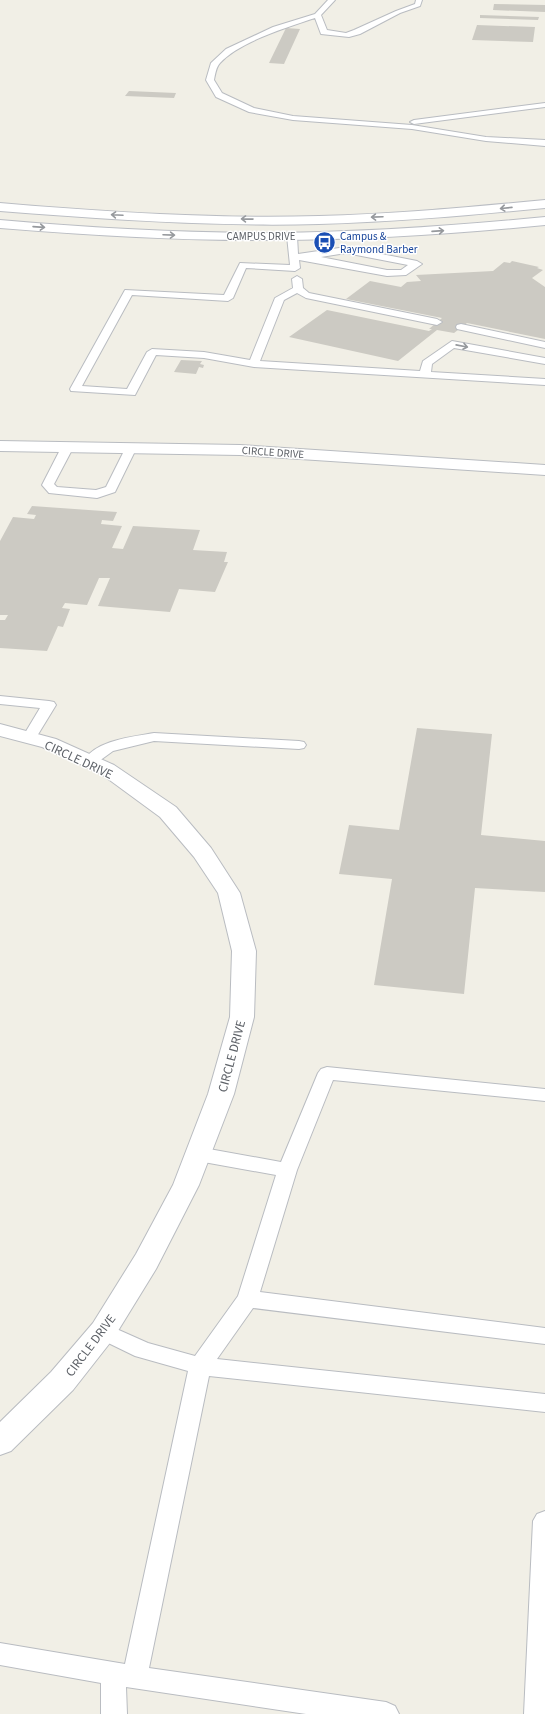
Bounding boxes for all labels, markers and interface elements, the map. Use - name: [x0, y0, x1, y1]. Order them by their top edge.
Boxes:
- one-way arrow: [500, 204, 513, 212]
- one-way arrow: [111, 211, 124, 219]
- one-way arrow: [371, 214, 384, 221]
- one-way arrow: [241, 216, 254, 223]
- one-way arrow: [32, 224, 45, 231]
- one-way arrow: [431, 228, 444, 235]
- street label: CAMPUS DRIVE: [227, 229, 296, 244]
- bus stop icon: Campus & Raymond Barber: [312, 229, 338, 255]
- place label: Campus & Raymond Barber: [340, 229, 418, 257]
- one-way arrow: [162, 231, 175, 239]
- one-way arrow: [455, 342, 468, 350]
- street label: CIRCLE DRIVE: [241, 443, 305, 462]
- street label: CIRCLE DRIVE: [41, 736, 116, 784]
- street label: CIRCLE DRIVE: [214, 1018, 250, 1094]
- street label: CIRCLE DRIVE: [61, 1311, 120, 1380]

